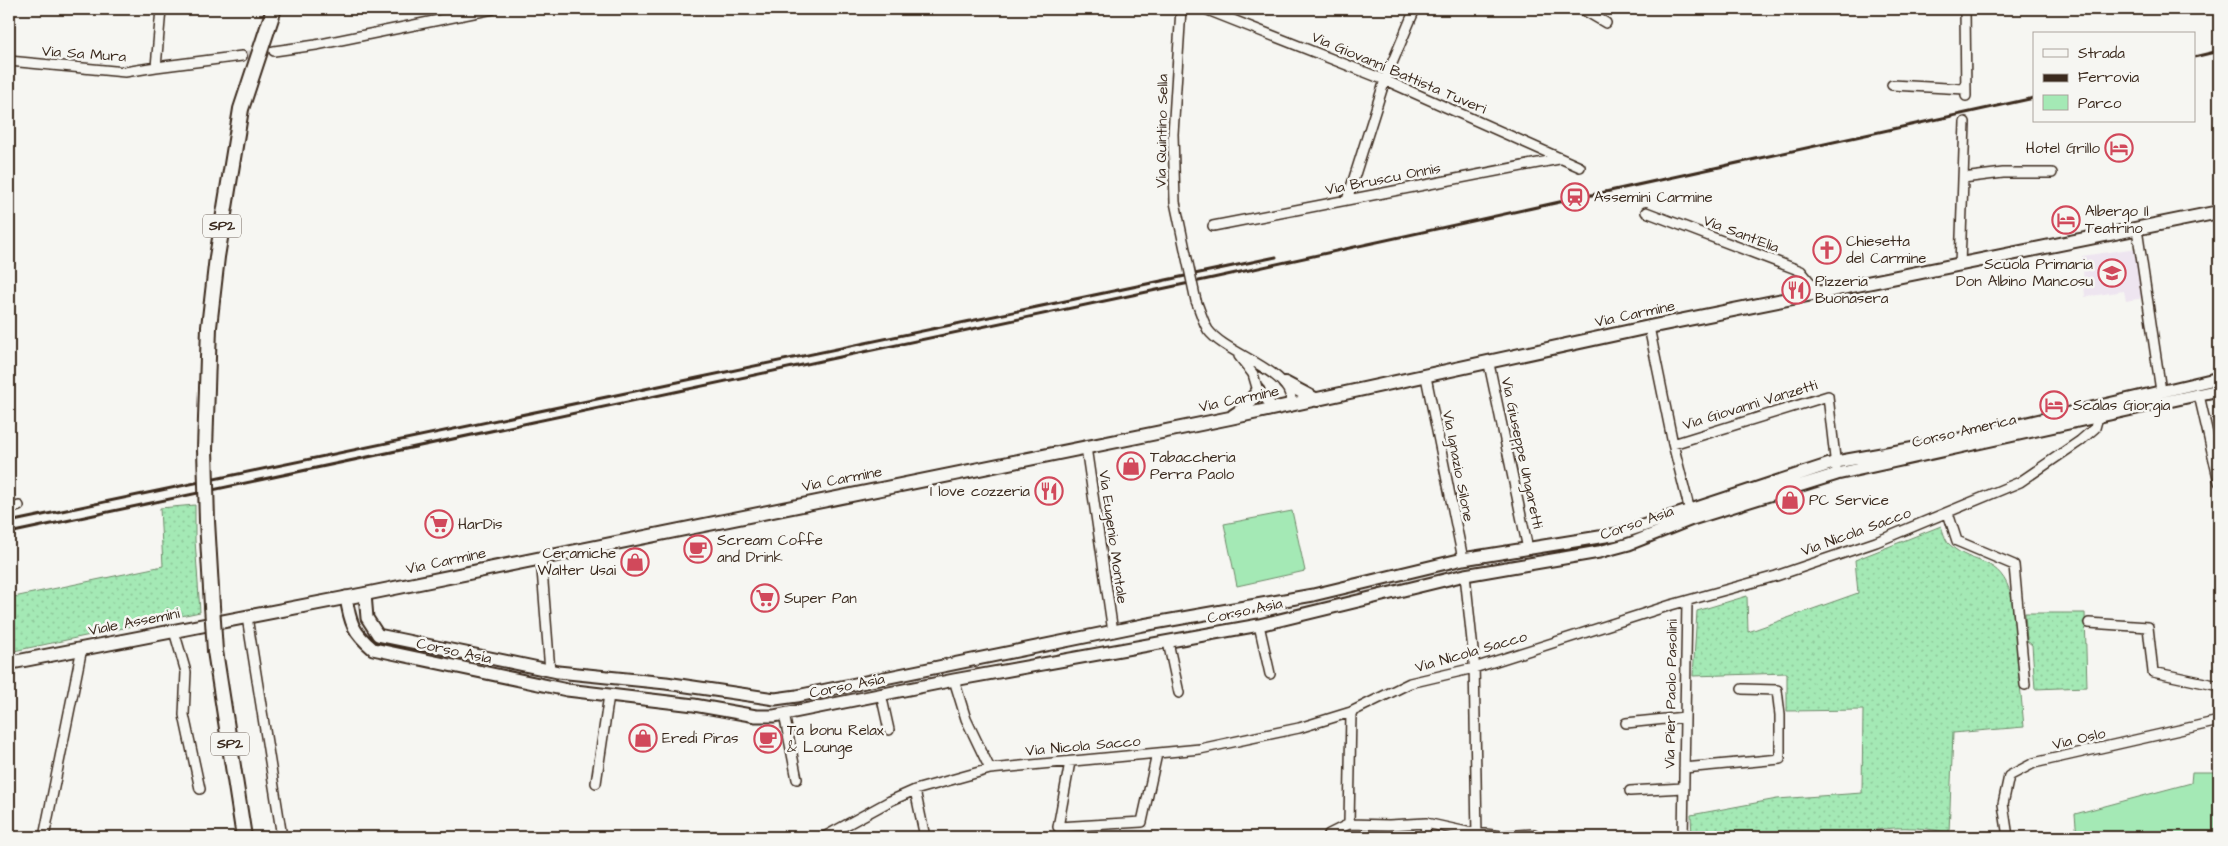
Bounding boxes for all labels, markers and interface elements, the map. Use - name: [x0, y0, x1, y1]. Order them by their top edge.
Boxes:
- street label: Via Giovanni Battista Tuveri: [1308, 27, 1490, 120]
- legend: [2033, 32, 2196, 122]
- street label: Via Sa Mura: [41, 41, 127, 67]
- text: Strada: [2078, 43, 2125, 64]
- text: Ferrovia: [2078, 67, 2140, 88]
- street label: Via Quintino Sella: [1151, 74, 1173, 188]
- text: Parco: [2078, 93, 2122, 114]
- hotel icon: Hotel Grillo: [2104, 133, 2134, 163]
- place label: Hotel Grillo: [2026, 138, 2101, 159]
- street label: Via Bruscu Onnis: [1323, 157, 1443, 201]
- station icon: Assemini Carmine: [1560, 182, 1590, 212]
- place label: Assemini Carmine: [1594, 187, 1713, 208]
- place label: Albergo Il Teatrino: [2085, 201, 2149, 239]
- hotel icon: Albergo Il Teatrino: [2051, 205, 2081, 235]
- street label: Via Sant'Elia: [1700, 210, 1782, 258]
- road number: SP2: [203, 215, 241, 238]
- place label: Chiesetta del Carmine: [1846, 231, 1926, 269]
- church icon: Chiesetta del Carmine: [1812, 235, 1842, 265]
- place label: Scuola Primaria Don Albino Mancosu: [1956, 254, 2093, 292]
- school or university icon: Scuola Primaria Don Albino Mancosu: [2097, 258, 2127, 288]
- place label: Pizzeria Buonasera: [1815, 271, 1889, 309]
- restaurant icon: Pizzeria Buonasera: [1781, 275, 1811, 305]
- street label: Via Carmine: [1593, 295, 1677, 333]
- street label: Via Giovanni Vanzetti: [1680, 374, 1820, 435]
- street label: Via Giuseppe Ungaretti: [1495, 375, 1548, 531]
- street label: Via Carmine: [1197, 380, 1281, 418]
- hotel icon: Scalas Giorgia: [2039, 390, 2069, 420]
- place label: Scalas Giorgia: [2073, 395, 2171, 417]
- street label: Via Ignazio Silone: [1436, 409, 1479, 524]
- street label: Corso America: [1910, 409, 2019, 453]
- place label: Tabaccheria Perra Paolo: [1150, 447, 1236, 485]
- shop icon: Tabaccheria Perra Paolo: [1116, 451, 1146, 481]
- street label: Via Carmine: [800, 461, 884, 497]
- street label: Via Eugenio Montale: [1092, 469, 1133, 605]
- restaurant icon: I love cozzeria: [1034, 476, 1064, 506]
- place label: I love cozzeria: [930, 481, 1030, 502]
- shop icon: PC Service: [1775, 485, 1805, 515]
- place label: PC Service: [1809, 490, 1889, 511]
- street label: Corso Asia: [1597, 501, 1677, 545]
- street label: Via Nicola Sacco: [1798, 502, 1914, 562]
- supermarket icon: HarDis: [424, 509, 454, 539]
- place label: HarDis: [458, 514, 503, 535]
- place label: Scream Coffe and Drink: [717, 530, 823, 568]
- cafe icon: Scream Coffe and Drink: [683, 534, 713, 564]
- street label: Via Carmine: [404, 542, 488, 580]
- place label: Ceramiche Walter Usai: [538, 543, 617, 581]
- shop icon: Ceramiche Walter Usai: [620, 547, 650, 577]
- supermarket icon: Super Pan: [750, 583, 780, 613]
- place label: Super Pan: [784, 588, 857, 609]
- street label: Corso Asia: [1205, 593, 1285, 629]
- street label: Viale Assemini: [87, 603, 182, 641]
- street label: Via Pier Paolo Pasolini: [1659, 618, 1683, 769]
- street label: Via Nicola Sacco: [1413, 626, 1530, 678]
- street label: Corso Asia: [414, 633, 494, 669]
- street label: Corso Asia: [808, 668, 887, 704]
- place label: Ta bonu Relax & Lounge: [787, 720, 885, 759]
- shop icon: Eredi Piras: [628, 723, 658, 753]
- street label: Via Oslo: [2050, 723, 2108, 755]
- cafe icon: Ta bonu Relax & Lounge: [753, 724, 783, 754]
- place label: Eredi Piras: [662, 728, 739, 749]
- street label: Via Nicola Sacco: [1025, 730, 1142, 761]
- road number: SP2: [211, 732, 249, 756]

